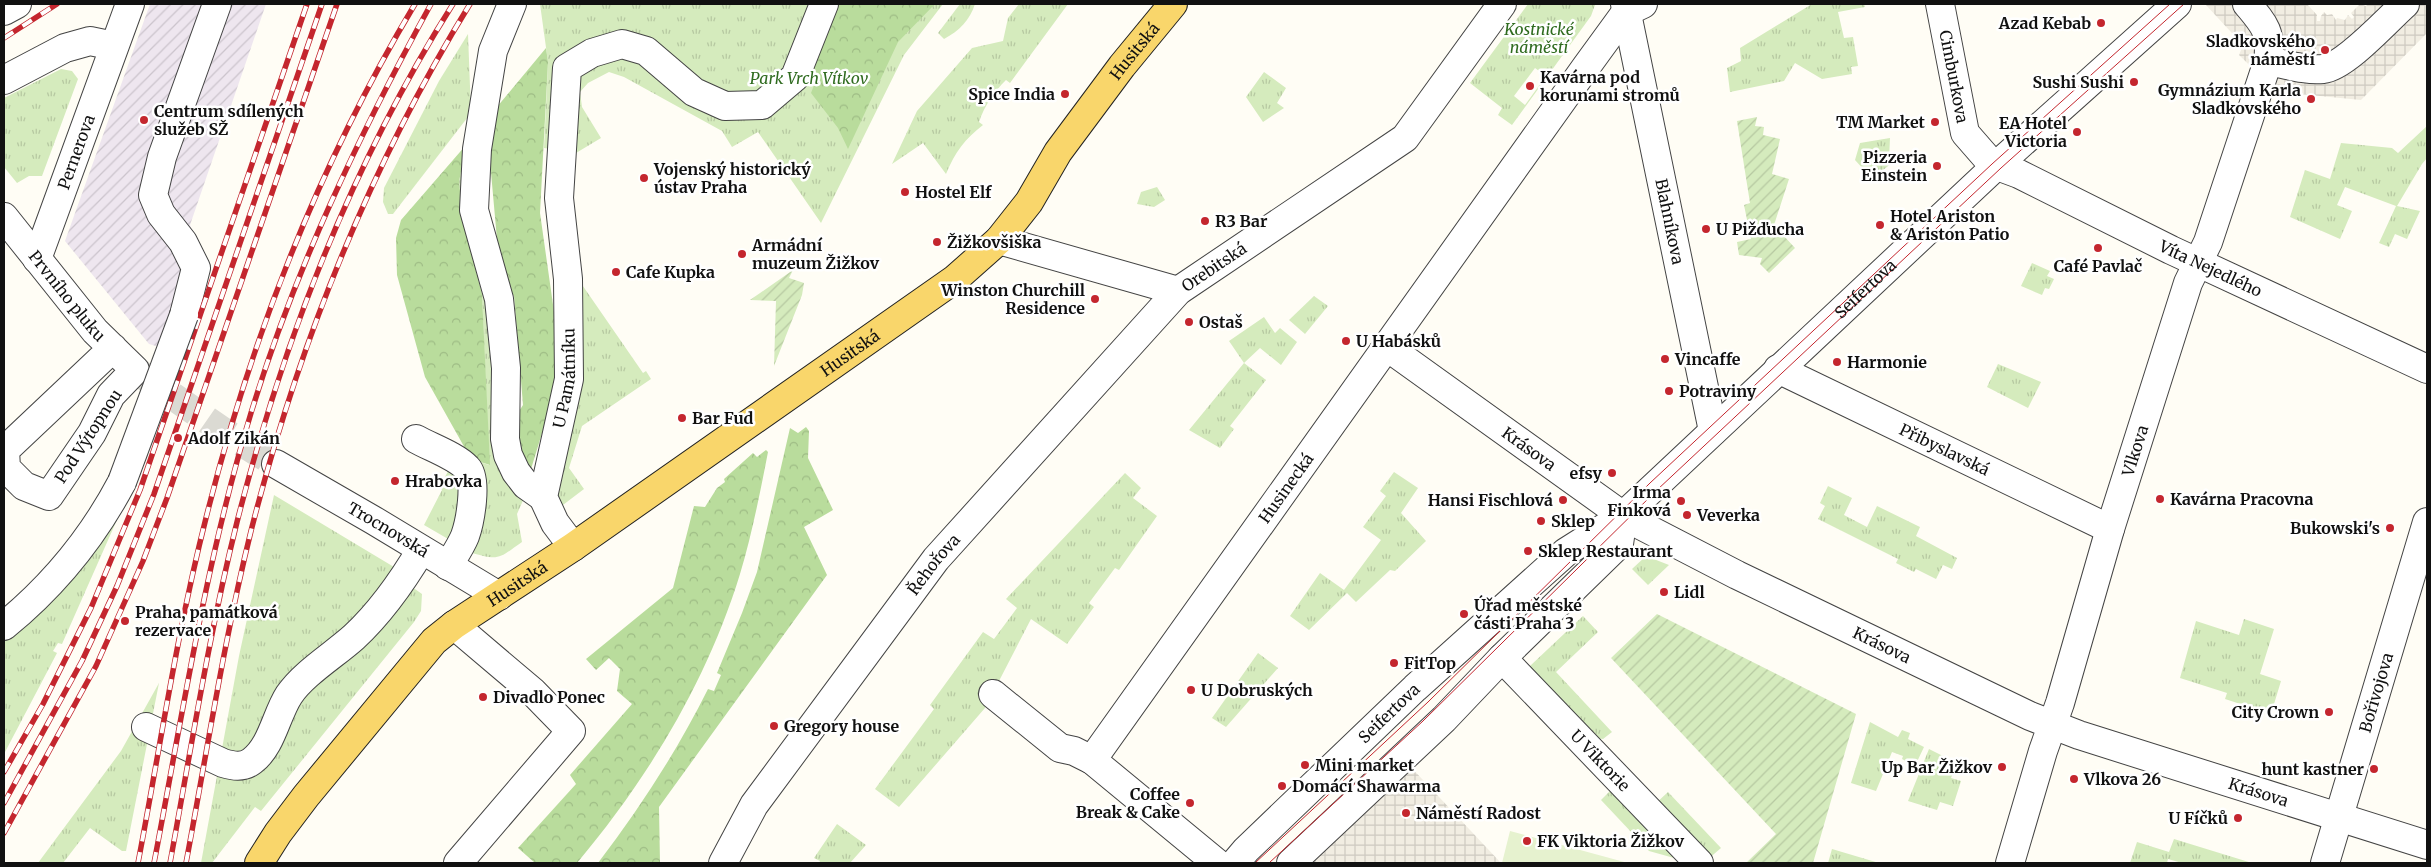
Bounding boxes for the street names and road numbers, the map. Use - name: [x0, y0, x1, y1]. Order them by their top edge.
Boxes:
- street label: Husitská: [1105, 18, 1164, 84]
- street label: Cimburkova: [1935, 29, 1973, 125]
- street label: Pernerova: [53, 111, 99, 192]
- street label: Blahníkova: [1651, 177, 1688, 267]
- street label: Víta Nejedlého: [2155, 235, 2265, 301]
- street label: Orebitská: [1178, 238, 1250, 296]
- street label: Prvního pluku: [25, 246, 110, 346]
- street label: Seifertova: [1830, 255, 1901, 322]
- street label: Husitská: [816, 325, 884, 380]
- street label: U Památníku: [548, 328, 579, 430]
- street label: Pod Výtopnou: [50, 385, 126, 487]
- street label: Přibyslavská: [1896, 419, 1993, 480]
- street label: Krásova: [1498, 422, 1560, 475]
- street label: Vlkova: [2117, 422, 2152, 480]
- street label: Husinecká: [1254, 449, 1318, 527]
- street label: Trocnovská: [344, 498, 433, 562]
- street label: Řehořova: [903, 529, 964, 599]
- street label: Husitská: [483, 556, 551, 611]
- street label: Krásova: [1850, 622, 1915, 667]
- street label: Bořivojova: [2355, 650, 2398, 735]
- street label: Seifertova: [1354, 679, 1424, 747]
- street label: U Viktorie: [1566, 726, 1634, 795]
- street label: Krásova: [2226, 773, 2291, 811]

